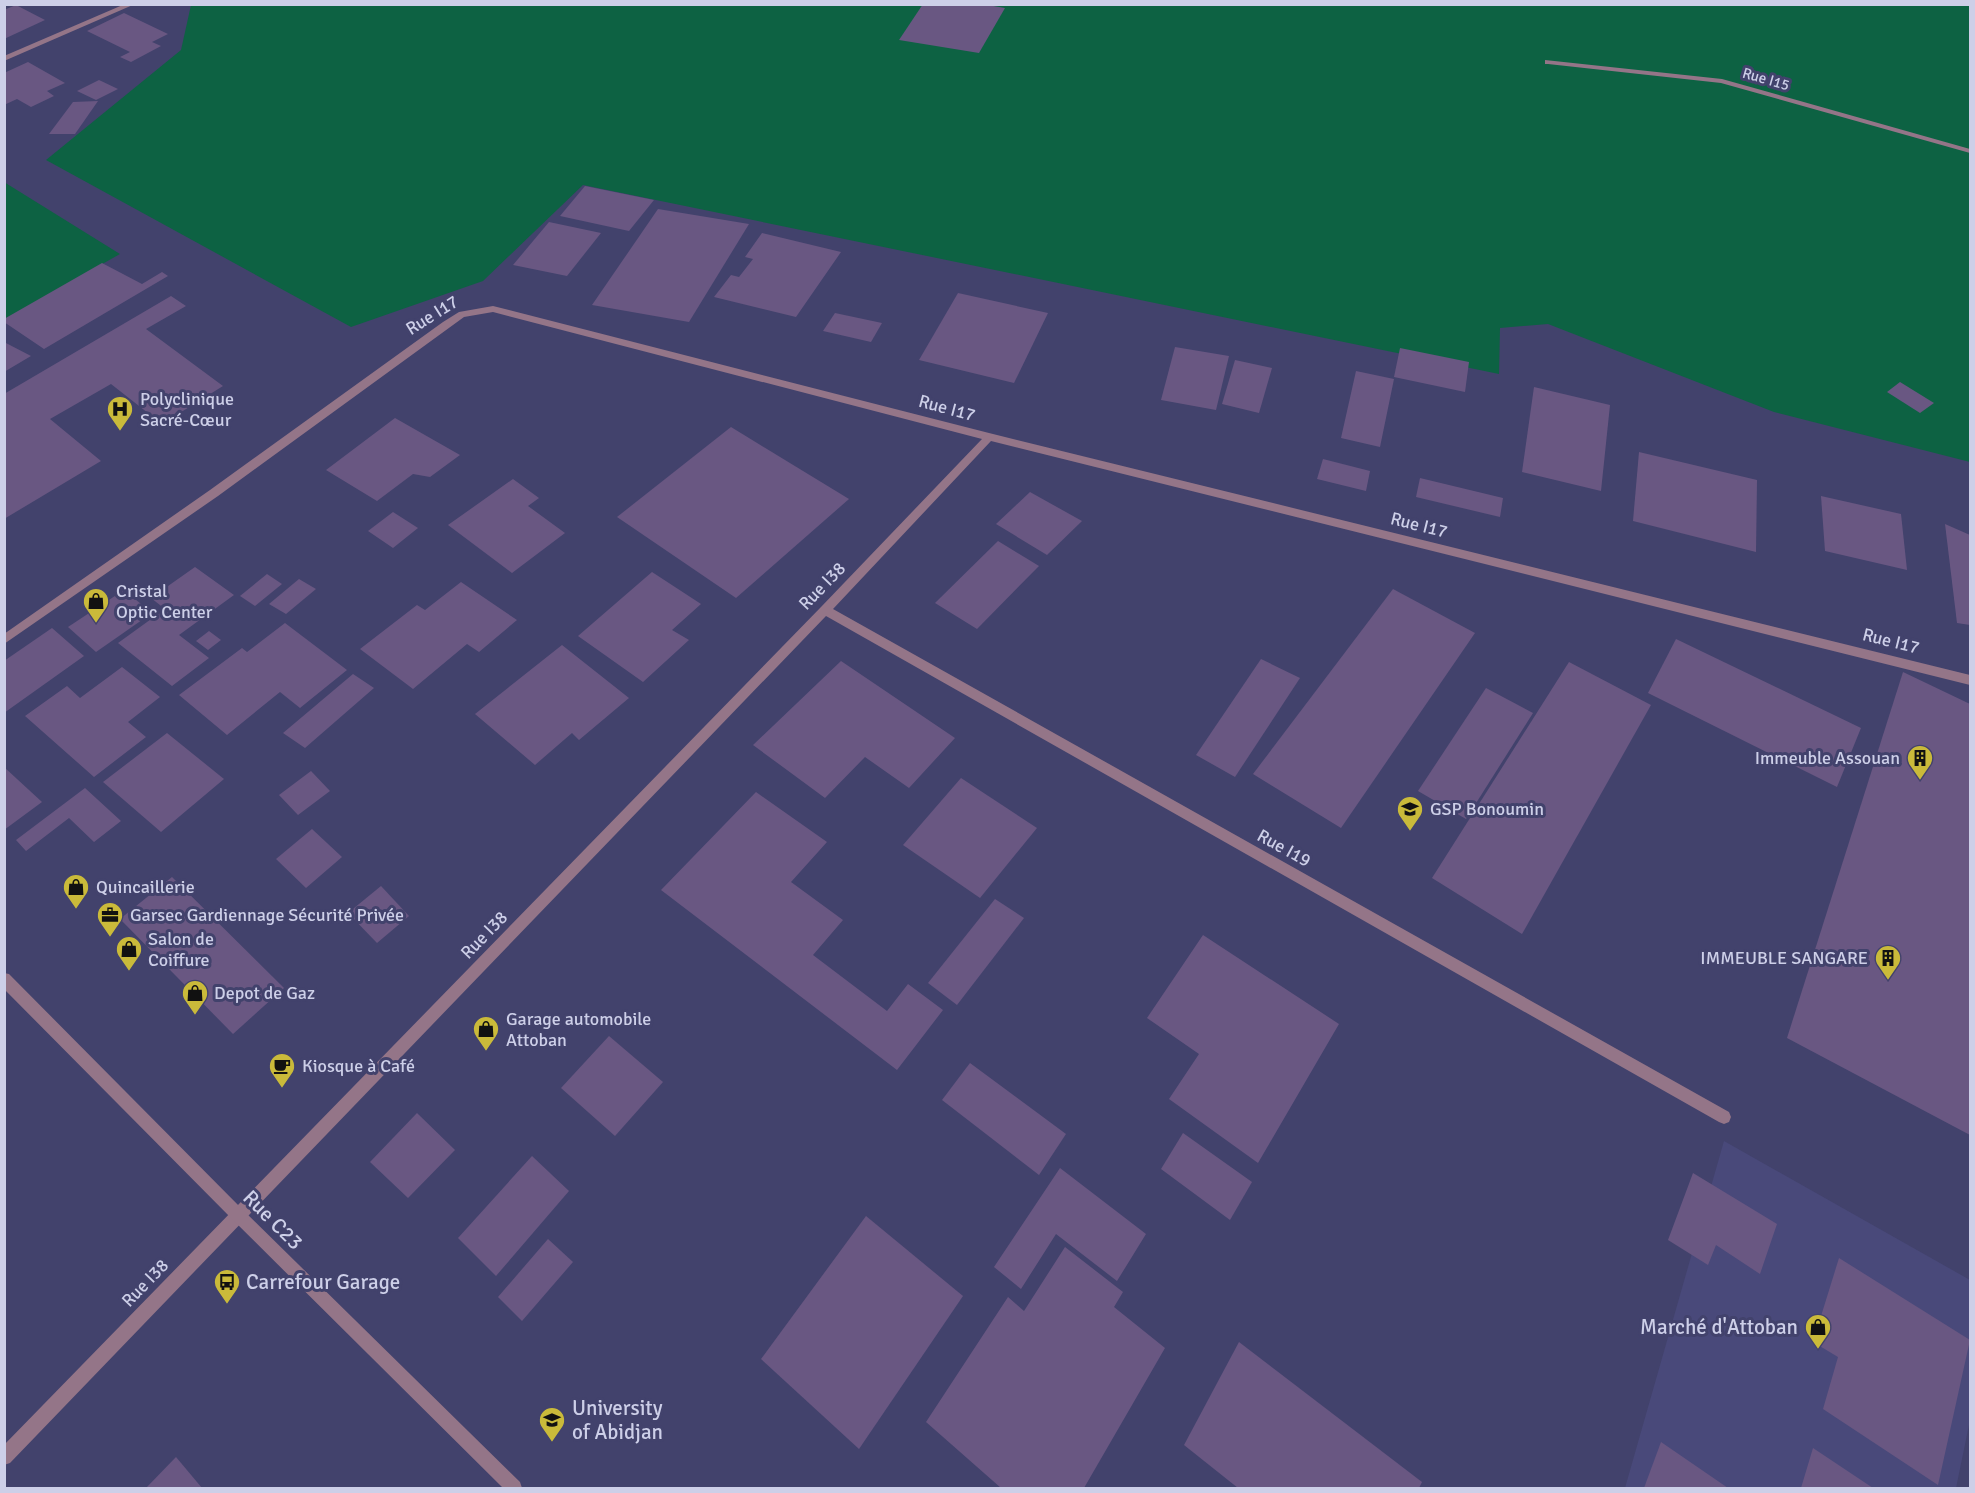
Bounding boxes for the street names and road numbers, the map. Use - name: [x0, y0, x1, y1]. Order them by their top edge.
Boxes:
- street label: Rue I15: [1740, 64, 1792, 94]
- street label: Rue I17: [402, 290, 462, 340]
- street label: Rue I17: [916, 390, 978, 426]
- street label: Rue I17: [1388, 507, 1450, 543]
- street label: Rue I38: [794, 558, 850, 614]
- street label: Rue I17: [1860, 623, 1922, 659]
- street label: Rue I19: [1253, 824, 1315, 872]
- street label: Rue I38: [456, 907, 512, 963]
- street label: Rue C23: [238, 1185, 308, 1255]
- street label: Rue I38: [117, 1255, 173, 1311]

